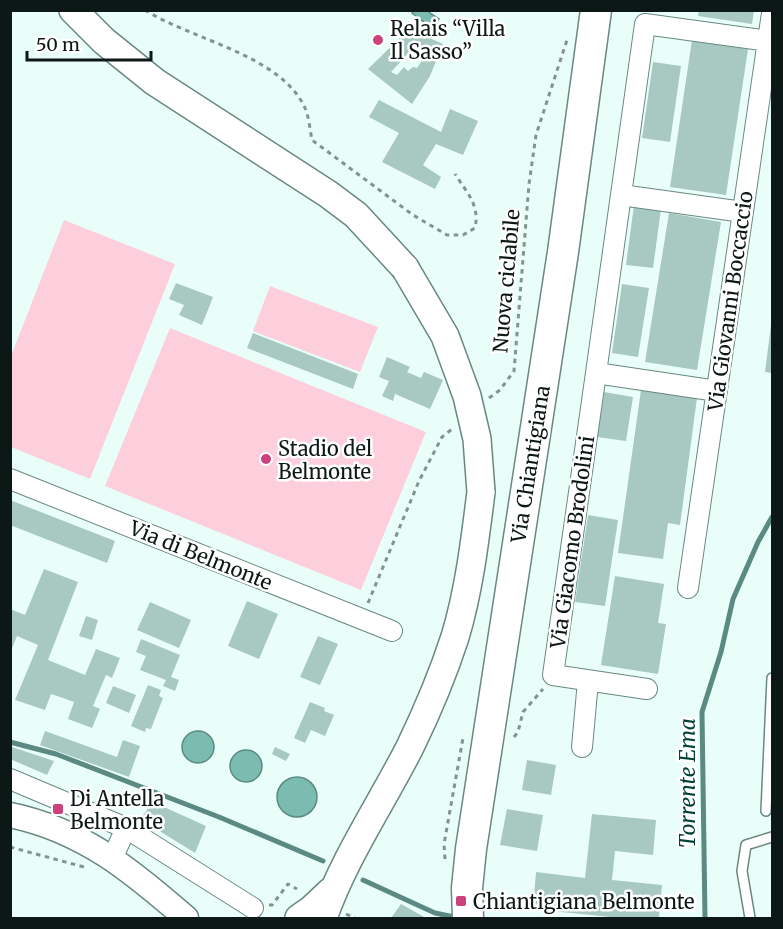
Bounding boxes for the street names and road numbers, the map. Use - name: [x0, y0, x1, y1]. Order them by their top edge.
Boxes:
- street label: Via Giovanni Boccaccio: [702, 189, 758, 414]
- street label: Nuova ciclabile: [487, 208, 525, 354]
- street label: Via Chiantigiana: [505, 383, 555, 546]
- street label: Via Giacomo Brodolini: [545, 434, 599, 651]
- street label: Via di Belmonte: [125, 515, 276, 595]

